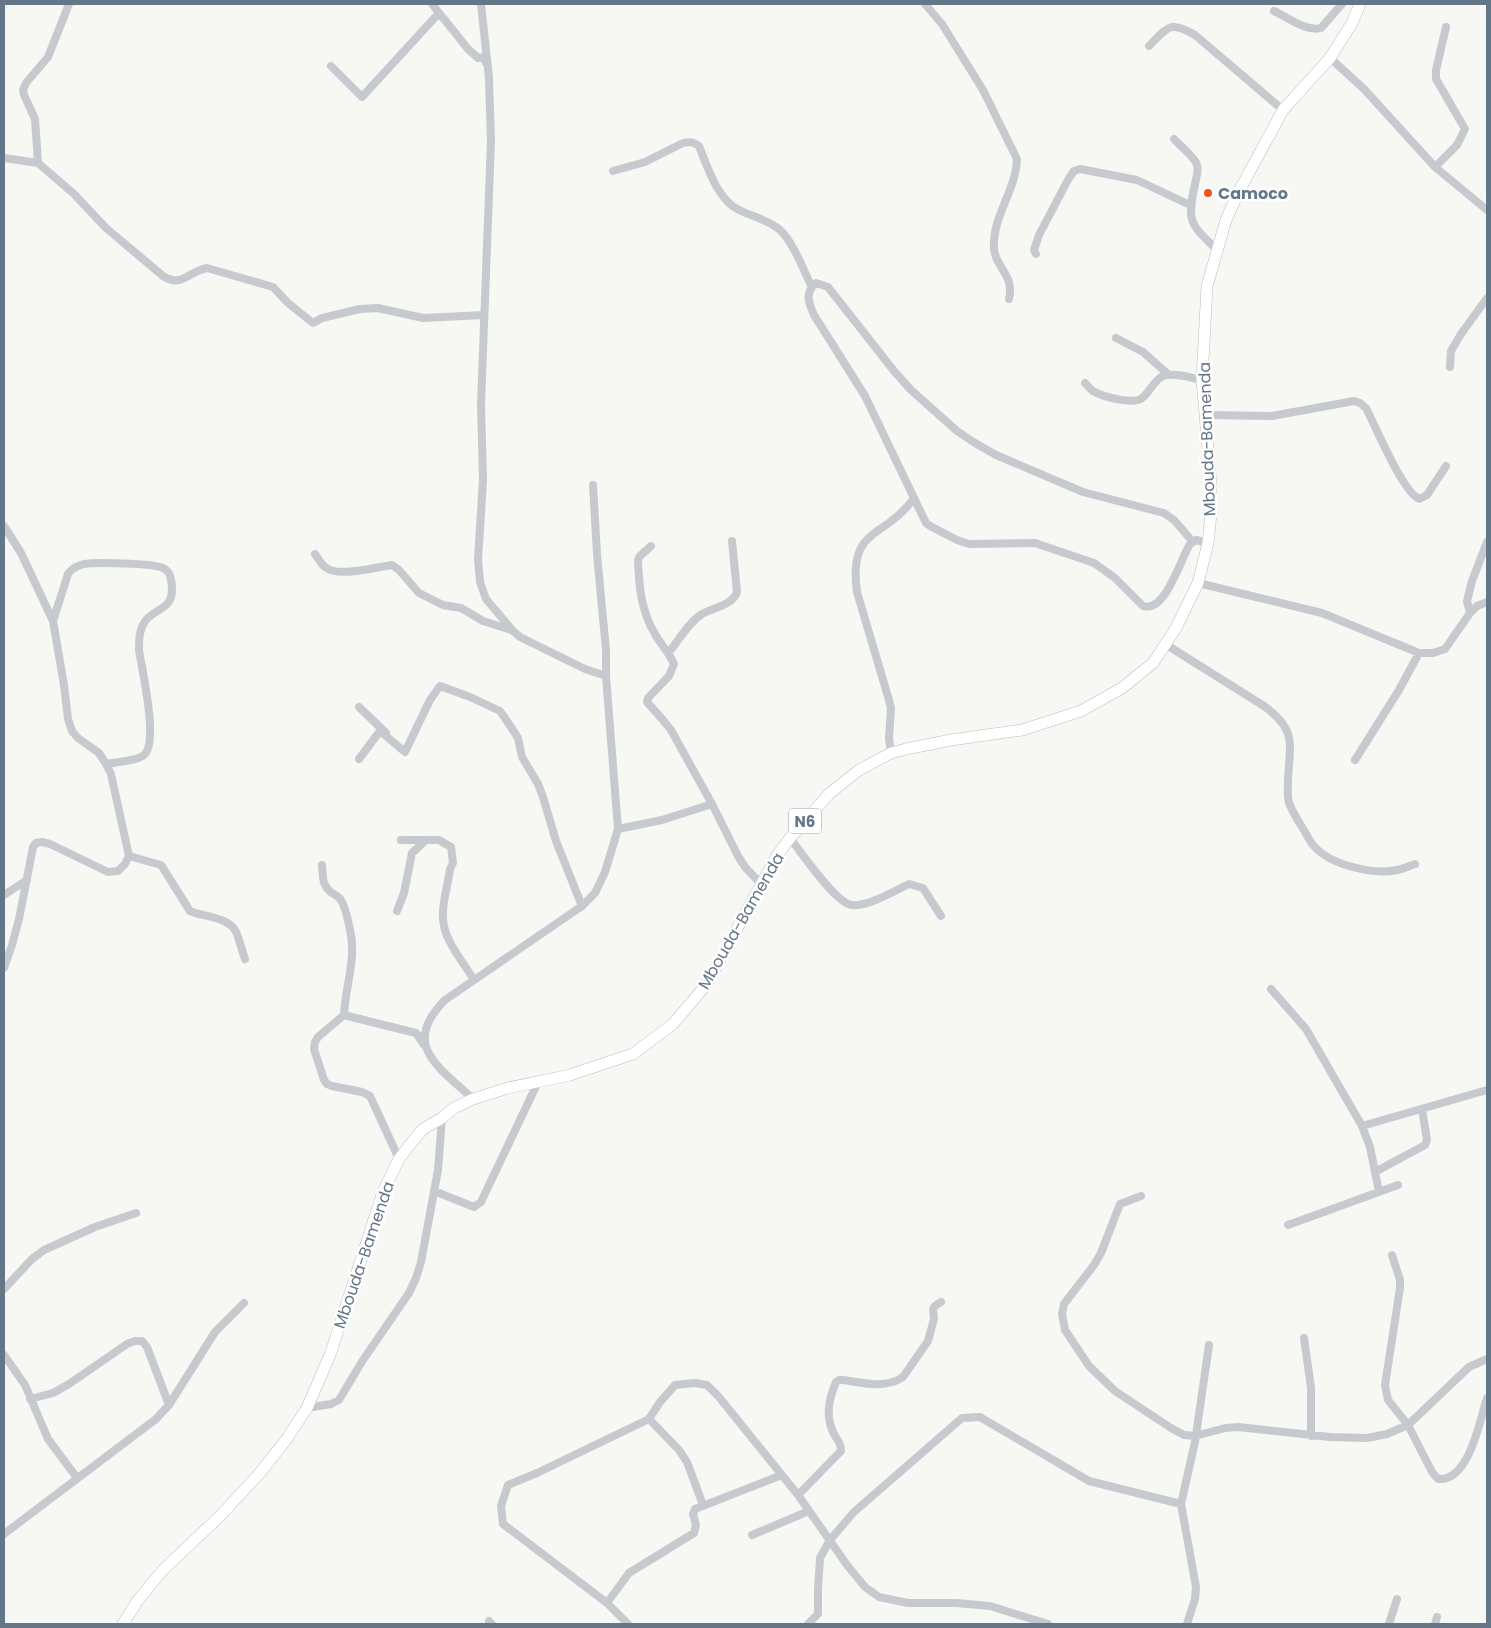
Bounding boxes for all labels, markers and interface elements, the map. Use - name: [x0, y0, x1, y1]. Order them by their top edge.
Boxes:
- place label: Camoco: [1218, 182, 1288, 205]
- marker: Camoco: [1202, 187, 1214, 199]
- street label: Mbouda-Bamenda: [1193, 361, 1221, 517]
- road number: N6: [789, 808, 821, 834]
- street label: Mbouda-Bamenda: [692, 848, 790, 994]
- street label: Mbouda-Bamenda: [328, 1178, 400, 1332]

